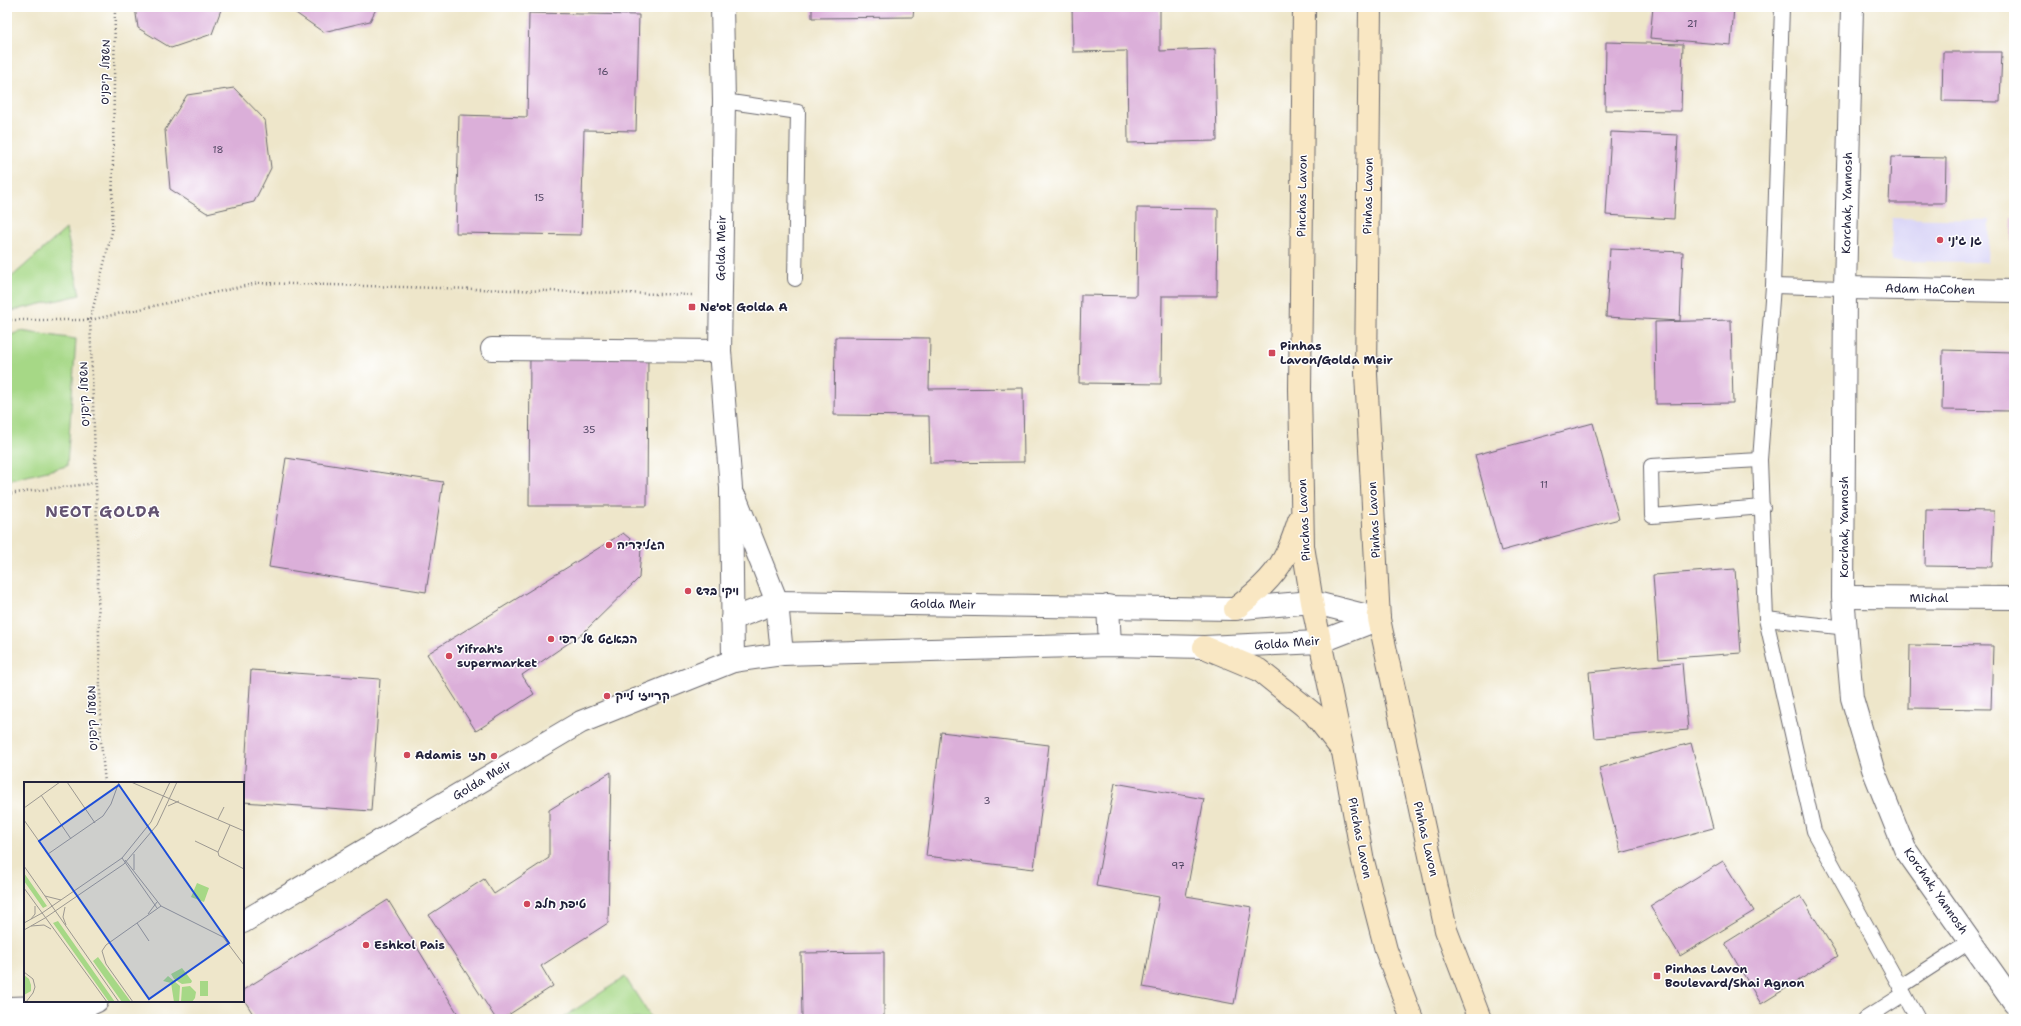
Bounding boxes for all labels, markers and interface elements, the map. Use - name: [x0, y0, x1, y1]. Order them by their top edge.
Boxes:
- house number: 21: [1687, 17, 1697, 30]
- street label: משעול קיפניס: [96, 39, 114, 105]
- house number: 16: [598, 65, 608, 78]
- house number: 18: [212, 143, 224, 156]
- street label: Korchak, Yannosh: [1838, 152, 1856, 254]
- street label: Pinchas Lavon: [1293, 155, 1311, 237]
- street label: Pinhas Lavon: [1359, 158, 1377, 234]
- house number: 15: [534, 191, 544, 204]
- street label: Golda Meir: [712, 215, 730, 281]
- place label: גן ג'ני: [1948, 232, 1982, 248]
- marker: גן ג'ני: [1935, 235, 1945, 245]
- street label: Adam HaCohen: [1885, 280, 1975, 298]
- place label: Ne'ot Golda A: [700, 299, 788, 315]
- marker: Ne'ot Golda A: [687, 302, 697, 312]
- place label: Pinhas Lavon/Golda Meir: [1280, 338, 1394, 368]
- marker: Pinhas Lavon/Golda Meir: [1267, 348, 1277, 358]
- street label: משעול קיפניס: [75, 361, 93, 427]
- house number: 35: [583, 423, 595, 436]
- street label: Korchak, Yannosh: [1836, 476, 1852, 578]
- street label: Pinchas Lavon: [1294, 478, 1314, 562]
- house number: 11: [1540, 478, 1548, 491]
- street label: Pinhas Lavon: [1364, 481, 1384, 559]
- district label: NEOT GOLDA: [45, 501, 161, 522]
- place label: הגלידריה: [617, 537, 665, 553]
- marker: הגלידריה: [604, 540, 614, 550]
- place label: ויקי בדש: [696, 583, 739, 599]
- marker: ויקי בדש: [683, 586, 693, 596]
- street label: Michal: [1910, 590, 1949, 606]
- street label: Golda Meir: [910, 595, 976, 613]
- place label: הבאגט של רפי: [559, 631, 637, 647]
- street label: Golda Meir: [1254, 633, 1321, 653]
- marker: הבאגט של רפי: [546, 634, 556, 644]
- place label: Yifrah's supermarket: [457, 641, 537, 671]
- marker: Yifrah's supermarket: [444, 651, 454, 661]
- street label: משעול קיפניס: [83, 685, 101, 751]
- place label: קרייזי לייק: [615, 688, 670, 704]
- marker: קרייזי לייק: [602, 691, 612, 701]
- place label: Adamis: [415, 747, 462, 763]
- place label: חזי: [468, 748, 486, 764]
- marker: Adamis: [402, 750, 412, 760]
- marker: חזי: [489, 751, 499, 761]
- street label: Golda Meir: [450, 756, 515, 804]
- inset map: [24, 782, 244, 1002]
- house number: 3: [984, 794, 991, 807]
- street label: Pinchas Lavon: [1344, 796, 1376, 880]
- street label: Pinhas Lavon: [1410, 800, 1442, 878]
- street label: Korchak, Yannosh: [1900, 845, 1972, 937]
- house number: 97: [1171, 859, 1185, 872]
- place label: טיפת חלב: [534, 896, 586, 912]
- marker: טיפת חלב: [522, 899, 532, 909]
- place label: Eshkol Pais: [374, 937, 445, 953]
- marker: Eshkol Pais: [361, 940, 371, 950]
- place label: Pinhas Lavon Boulevard/Shai Agnon: [1665, 961, 1805, 991]
- marker: Pinhas Lavon Boulevard/Shai Agnon: [1652, 971, 1662, 981]

